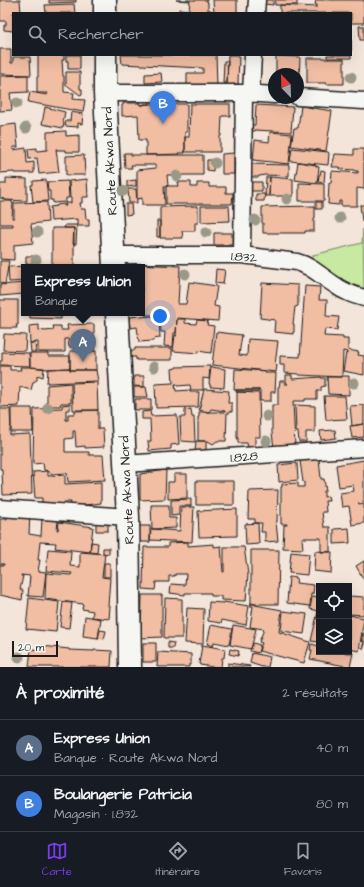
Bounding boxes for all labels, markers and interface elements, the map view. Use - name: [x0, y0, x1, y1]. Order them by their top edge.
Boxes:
- search box: [12, 12, 352, 56]
- icon: search: [26, 23, 48, 45]
- text: Rechercher: [58, 24, 143, 45]
- north arrow: [268, 68, 304, 104]
- pin: B: [150, 91, 176, 124]
- street label: Route Akwa Nord: [98, 106, 122, 216]
- street label: 1.832: [230, 247, 258, 267]
- popup: [21, 264, 145, 316]
- text: Express Union: [35, 271, 131, 292]
- text: Banque: [35, 292, 78, 310]
- your location: [150, 306, 170, 326]
- pin: A: [70, 329, 96, 362]
- street label: Route Akwa Nord: [115, 435, 139, 545]
- street label: 1.828: [230, 447, 259, 467]
- map controls: [316, 583, 352, 655]
- button: locate: [316, 583, 352, 619]
- button: layers: [316, 619, 352, 655]
- scale bar: [12, 639, 58, 658]
- text: 20 m: [18, 640, 44, 655]
- text: À proximité: [16, 681, 105, 705]
- text: 2 résultats: [282, 684, 348, 702]
- text: Express Union: [54, 728, 150, 749]
- text: A: [25, 739, 33, 757]
- text: 40 m: [316, 739, 348, 757]
- text: Banque · Route Akwa Nord: [54, 749, 218, 767]
- text: Boulangerie Patricia: [54, 784, 192, 805]
- text: B: [24, 795, 34, 813]
- text: 80 m: [316, 795, 348, 813]
- text: Magasin · 1.832: [54, 805, 138, 823]
- tab: Carte: [42, 840, 72, 879]
- tab: Itinéraire: [155, 840, 200, 879]
- tab: Favoris: [284, 840, 322, 879]

